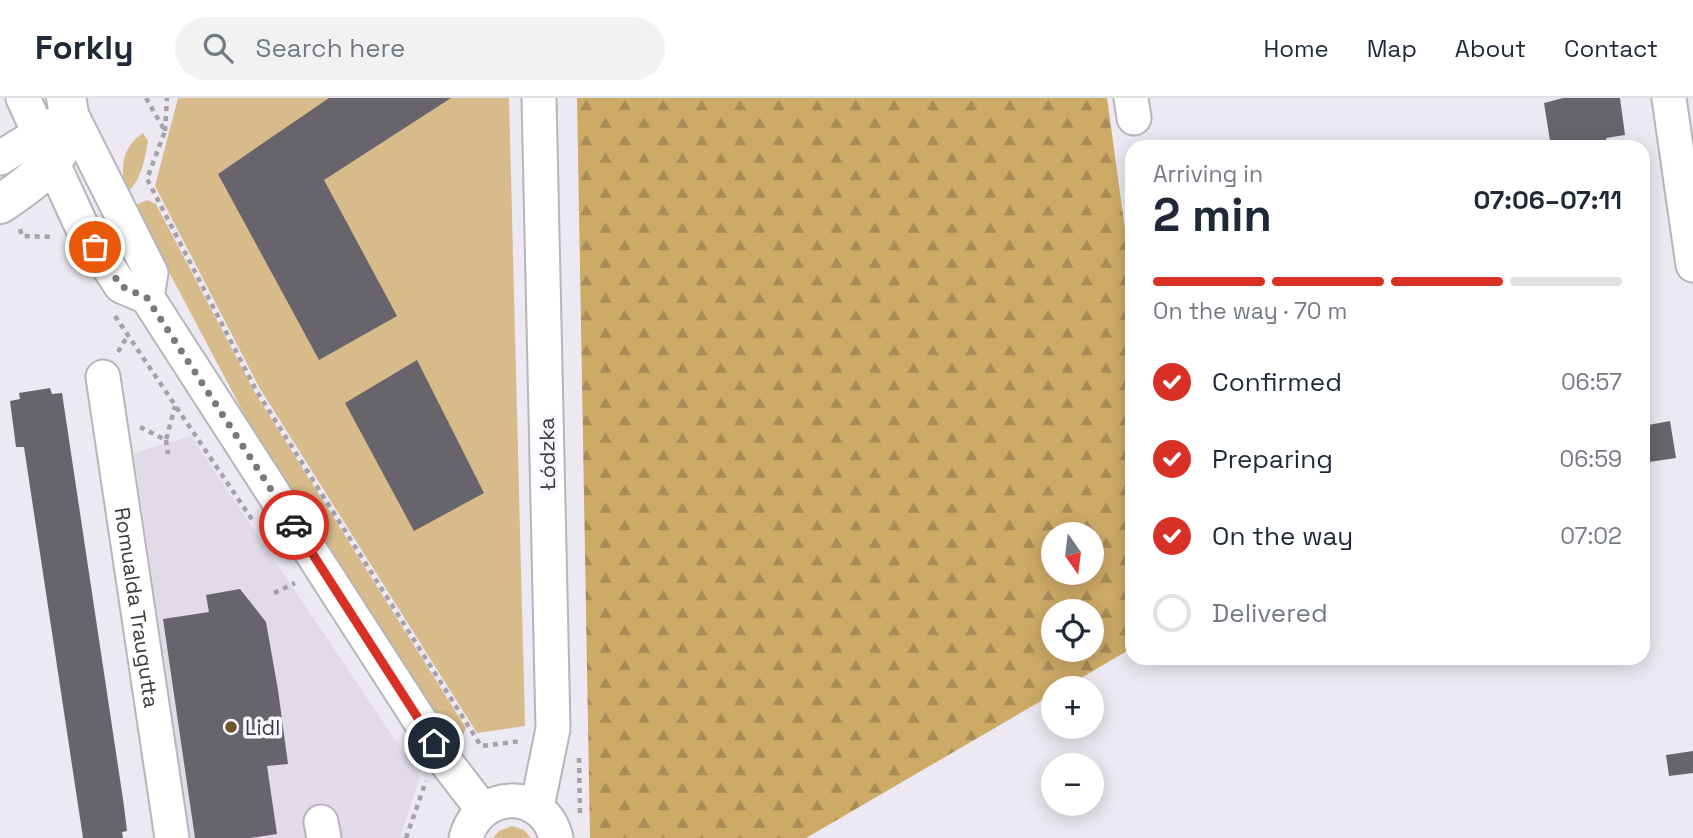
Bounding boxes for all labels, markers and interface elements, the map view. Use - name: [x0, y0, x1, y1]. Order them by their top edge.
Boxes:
- search box: [175, 17, 665, 80]
- text: Forkly: [35, 27, 133, 69]
- icon: search: [199, 29, 237, 67]
- text: Search here: [255, 31, 405, 65]
- text: Home: [1263, 33, 1329, 64]
- text: Map: [1367, 33, 1417, 64]
- text: About: [1455, 33, 1526, 64]
- text: Contact: [1564, 33, 1658, 64]
- text: Arriving in: [1153, 159, 1263, 189]
- text: 07:06–07:11: [1473, 183, 1622, 217]
- text: 2 min: [1153, 186, 1272, 244]
- pin: [65, 217, 125, 277]
- icon: bag: [76, 228, 114, 266]
- text: On the way · 70 m: [1153, 296, 1347, 326]
- icon: check: [1153, 363, 1191, 401]
- text: Confirmed: [1212, 365, 1342, 399]
- text: 06:57: [1561, 367, 1622, 397]
- street label: Łódzka: [533, 417, 561, 491]
- icon: check: [1153, 440, 1191, 478]
- text: Preparing: [1212, 442, 1333, 476]
- text: 06:59: [1560, 444, 1622, 474]
- courier: [259, 490, 329, 560]
- street label: Romualda Traugutta: [109, 505, 166, 710]
- icon: car: [275, 506, 313, 544]
- icon: check: [1153, 517, 1191, 555]
- text: On the way: [1212, 519, 1353, 553]
- text: 07:02: [1560, 521, 1622, 551]
- north arrow: [1041, 522, 1104, 584]
- map controls: [1041, 522, 1104, 816]
- text: Delivered: [1212, 596, 1328, 630]
- button: locate: [1041, 599, 1104, 662]
- button: +: [1041, 676, 1104, 739]
- pin: [404, 713, 464, 773]
- place label: Lidl: [245, 714, 280, 741]
- marker: Lidl: [223, 719, 239, 735]
- icon: home: [415, 724, 453, 762]
- button: −: [1041, 753, 1104, 816]

